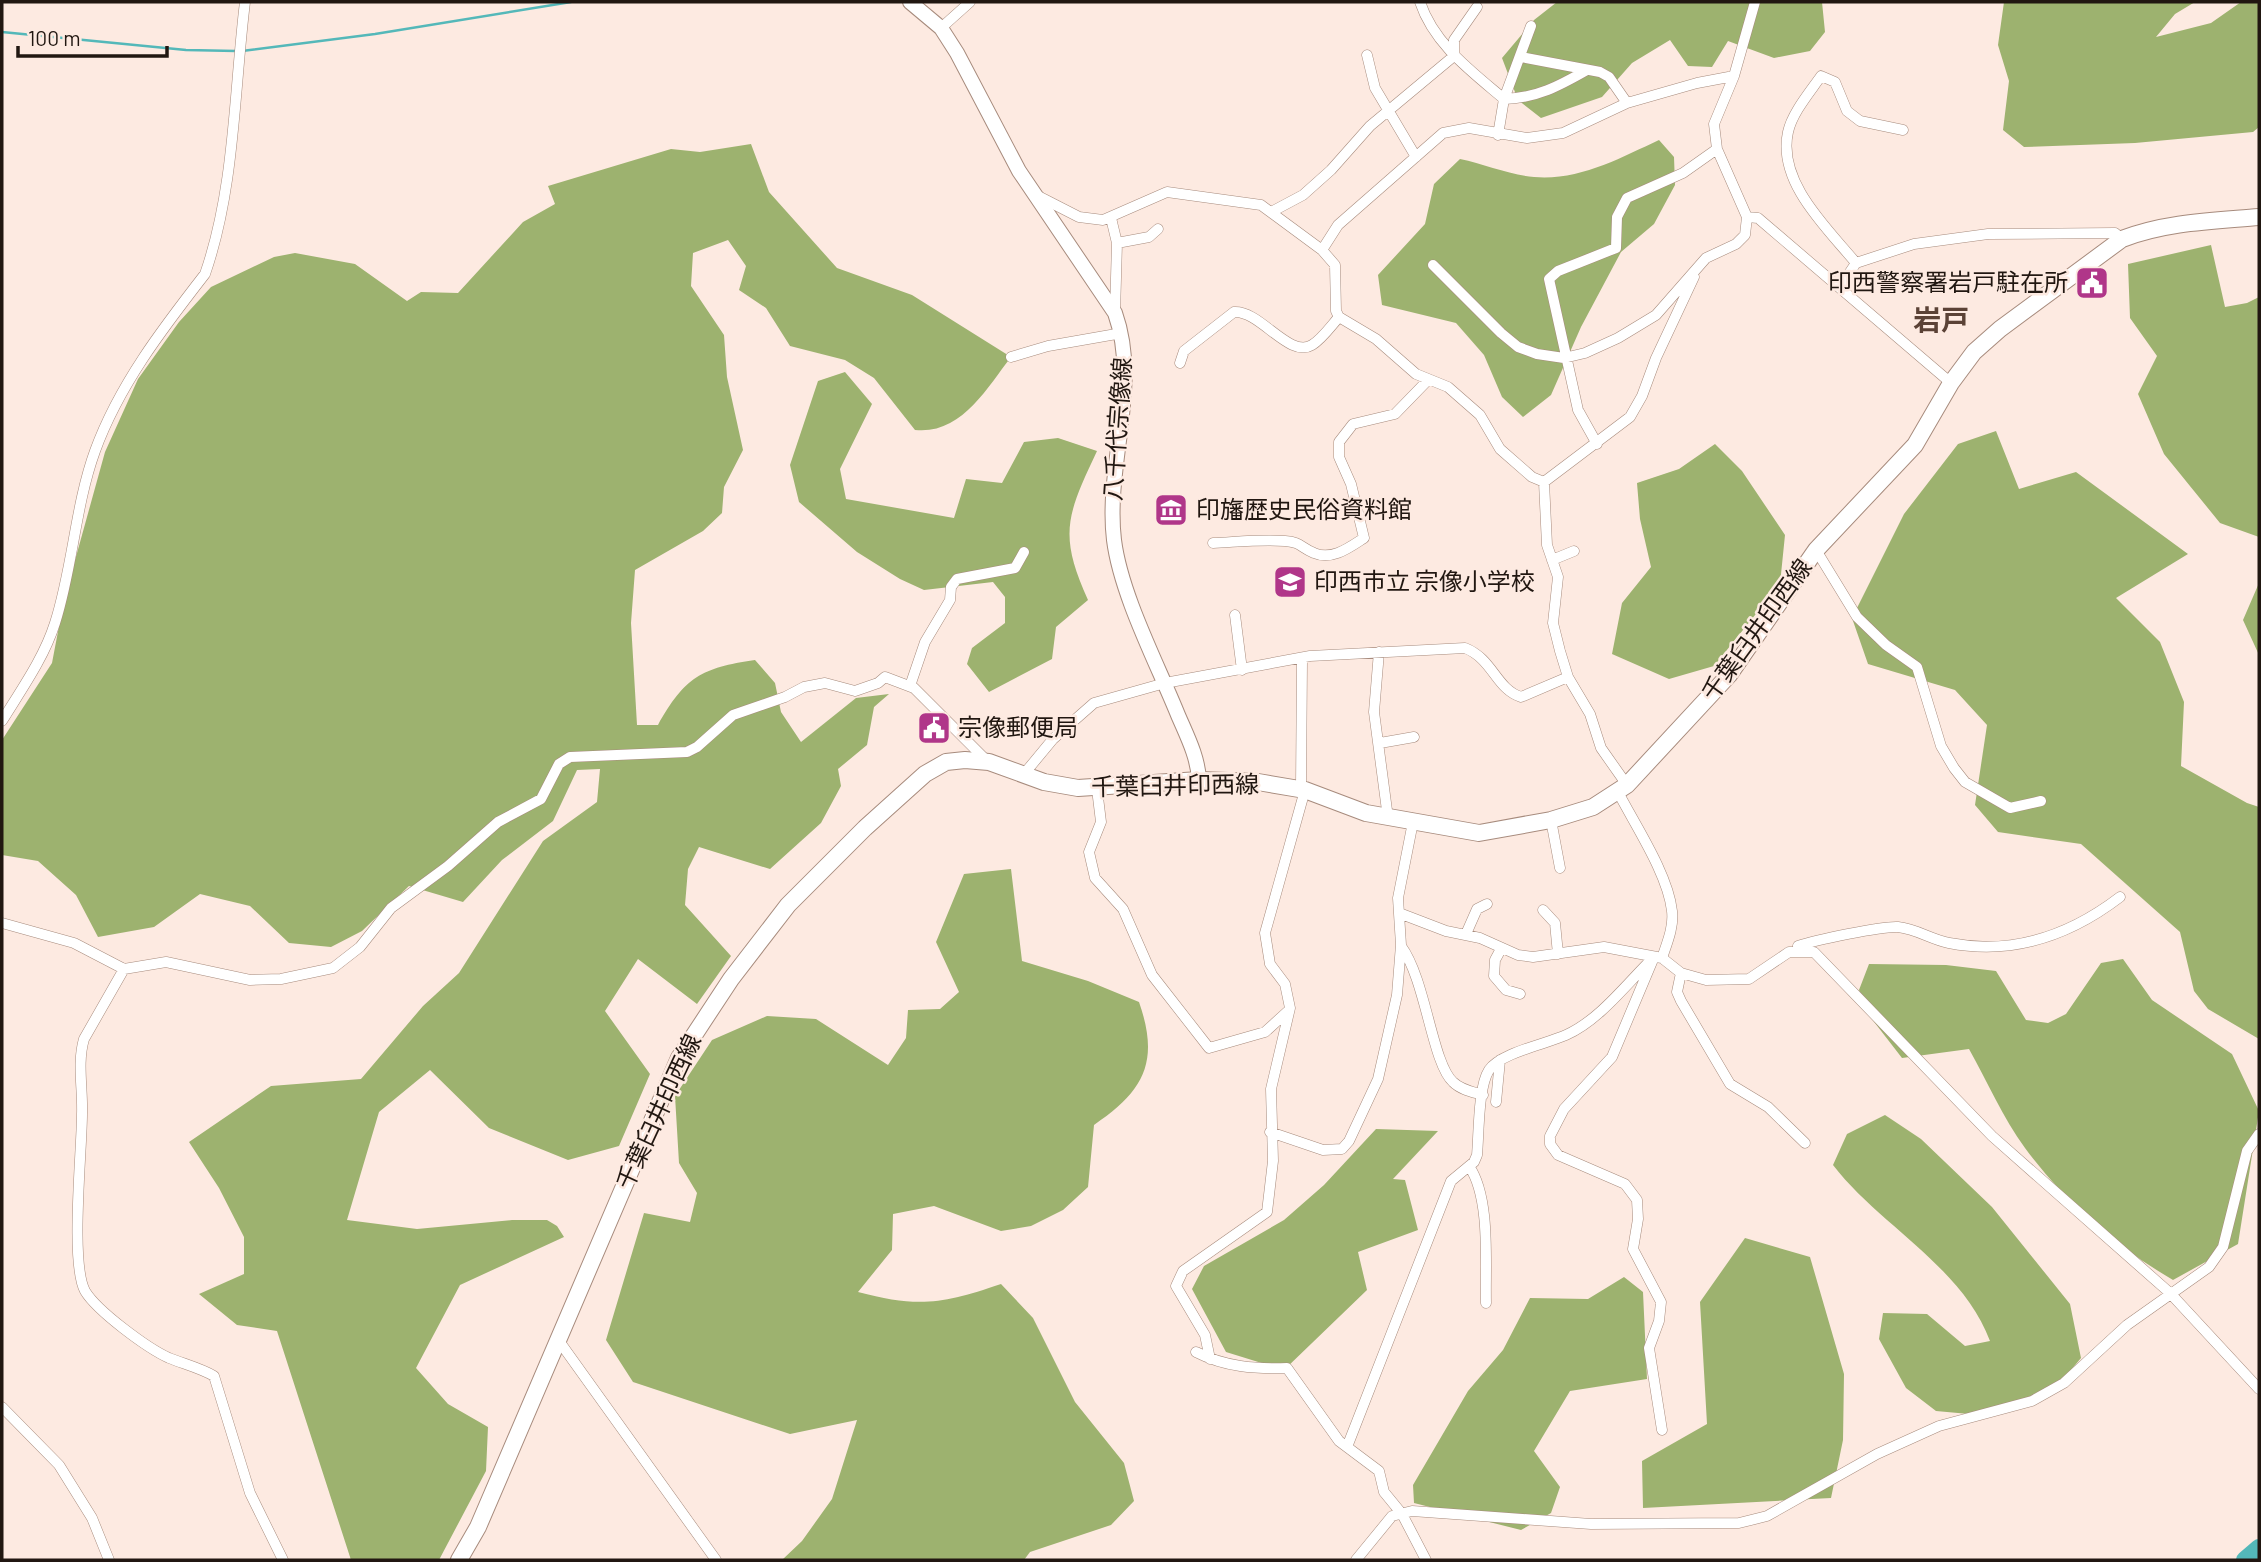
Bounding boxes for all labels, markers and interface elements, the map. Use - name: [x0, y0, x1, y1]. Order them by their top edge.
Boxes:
- scale bar: [18, 14, 166, 58]
- text: 100 m: [28, 25, 81, 50]
- public building icon: 印西警察署岩戸駐在所: [2073, 264, 2111, 302]
- place label: 印西警察署岩戸駐在所: [1828, 267, 2068, 296]
- district label: 岩戸: [1913, 302, 1969, 336]
- street label: 八千代宗像線: [1097, 356, 1136, 502]
- museum icon: 印旛歴史民俗資料館: [1152, 491, 1190, 529]
- place label: 印旛歴史民俗資料館: [1196, 494, 1412, 523]
- street label: 千葉臼井印西線: [1695, 553, 1817, 706]
- school or university icon: 印西市立 宗像小学校: [1271, 563, 1309, 601]
- place label: 印西市立 宗像小学校: [1314, 566, 1535, 595]
- public building icon: 宗像郵便局: [915, 709, 953, 747]
- place label: 宗像郵便局: [958, 712, 1078, 741]
- street label: 千葉臼井印西線: [1091, 769, 1259, 800]
- street label: 千葉臼井印西線: [609, 1029, 706, 1194]

